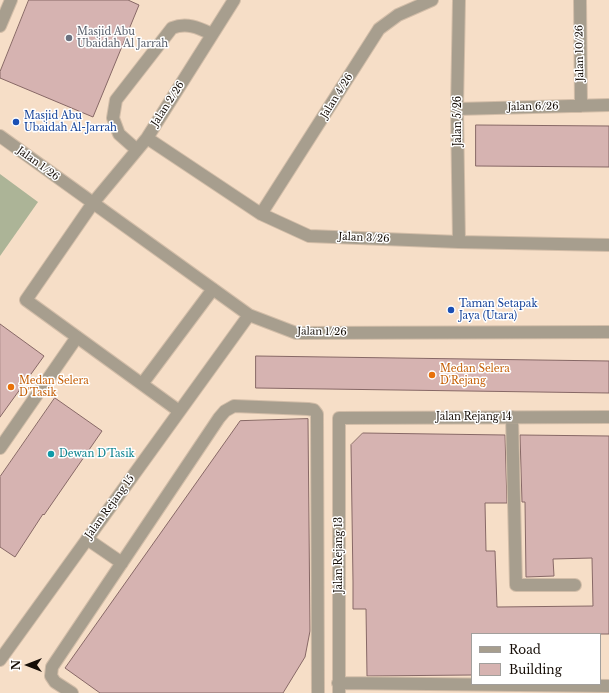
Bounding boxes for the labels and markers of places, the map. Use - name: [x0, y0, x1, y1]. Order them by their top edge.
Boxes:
- place label: Masjid Abu Ubaidah Al Jarrah: [77, 26, 168, 50]
- marker: Masjid Abu Ubaidah Al Jarrah: [64, 33, 74, 43]
- place label: Masjid Abu Ubaidah Al-Jarrah: [24, 110, 117, 134]
- marker: Masjid Abu Ubaidah Al-Jarrah: [11, 117, 21, 127]
- place label: Taman Setapak Jaya (Utara): [459, 298, 538, 322]
- marker: Taman Setapak Jaya (Utara): [446, 305, 456, 315]
- place label: Medan Selera D'Rejang: [440, 363, 510, 386]
- marker: Medan Selera D'Rejang: [427, 370, 437, 380]
- place label: Medan Selera D'Tasik: [19, 375, 89, 398]
- marker: Medan Selera D'Tasik: [6, 382, 16, 392]
- place label: Dewan D'Tasik: [59, 448, 135, 460]
- marker: Dewan D'Tasik: [46, 449, 56, 459]

